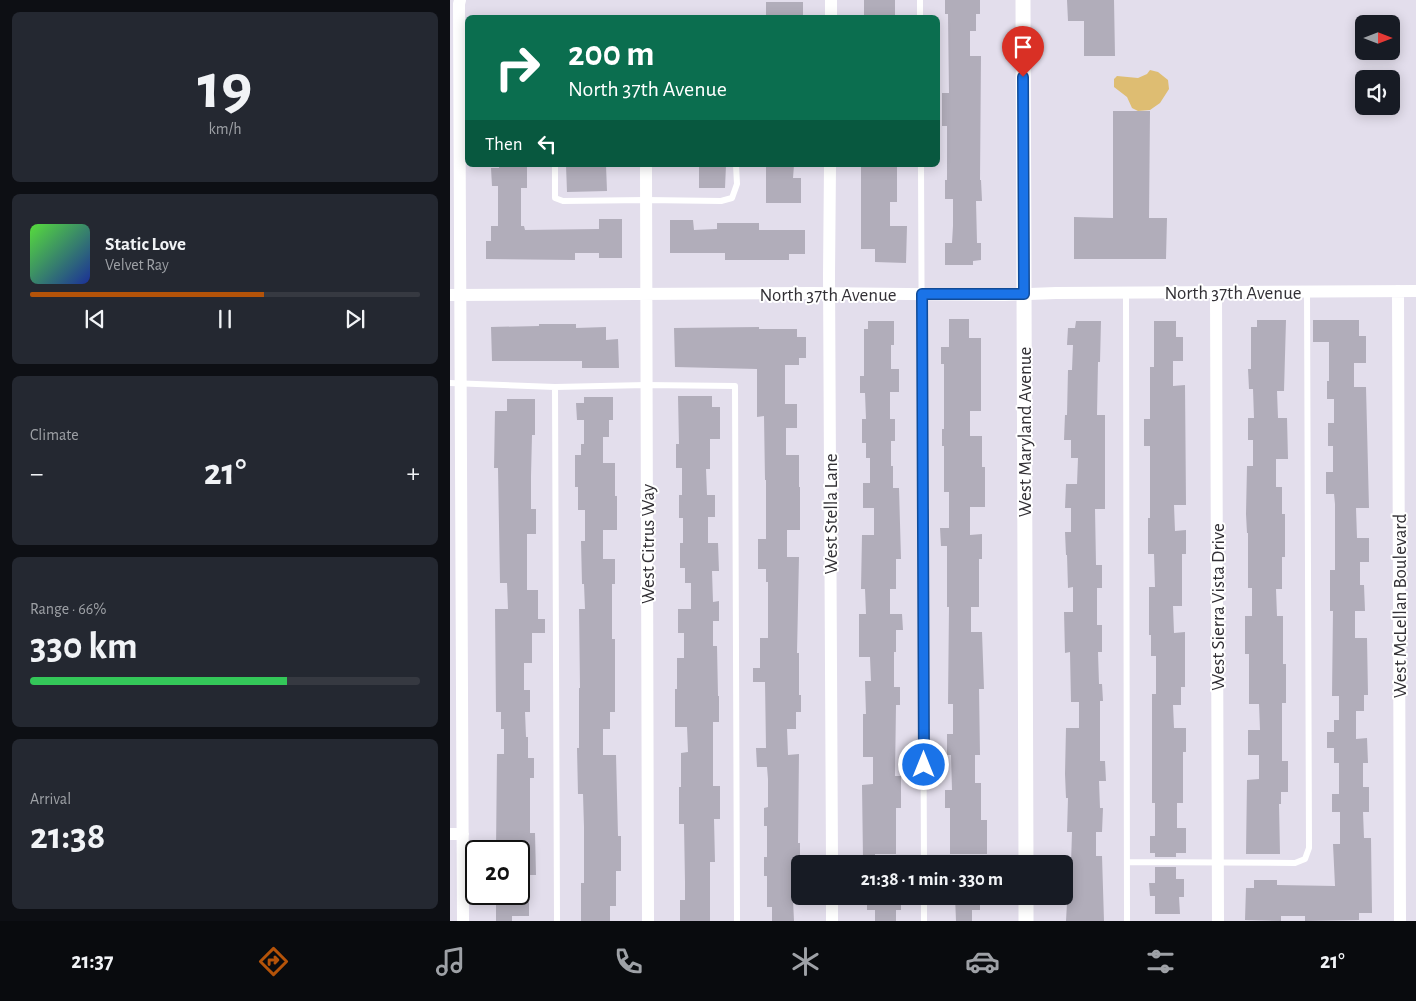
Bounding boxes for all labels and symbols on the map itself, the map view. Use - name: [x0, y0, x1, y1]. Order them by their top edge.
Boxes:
- north arrow: [1355, 15, 1400, 60]
- pin: [1002, 26, 1044, 77]
- street label: North 37th Avenue: [1164, 284, 1302, 303]
- street label: North 37th Avenue: [759, 286, 897, 305]
- street label: West Maryland Avenue: [1016, 347, 1035, 517]
- street label: West Stella Lane: [822, 454, 841, 575]
- street label: West Citrus Way: [639, 484, 658, 604]
- street label: West McLellan Boulevard: [1391, 514, 1410, 698]
- street label: West Sierra Vista Drive: [1209, 523, 1228, 691]
- position arrow: [897, 738, 949, 790]
- speed limit sign: 20: [465, 840, 530, 905]

